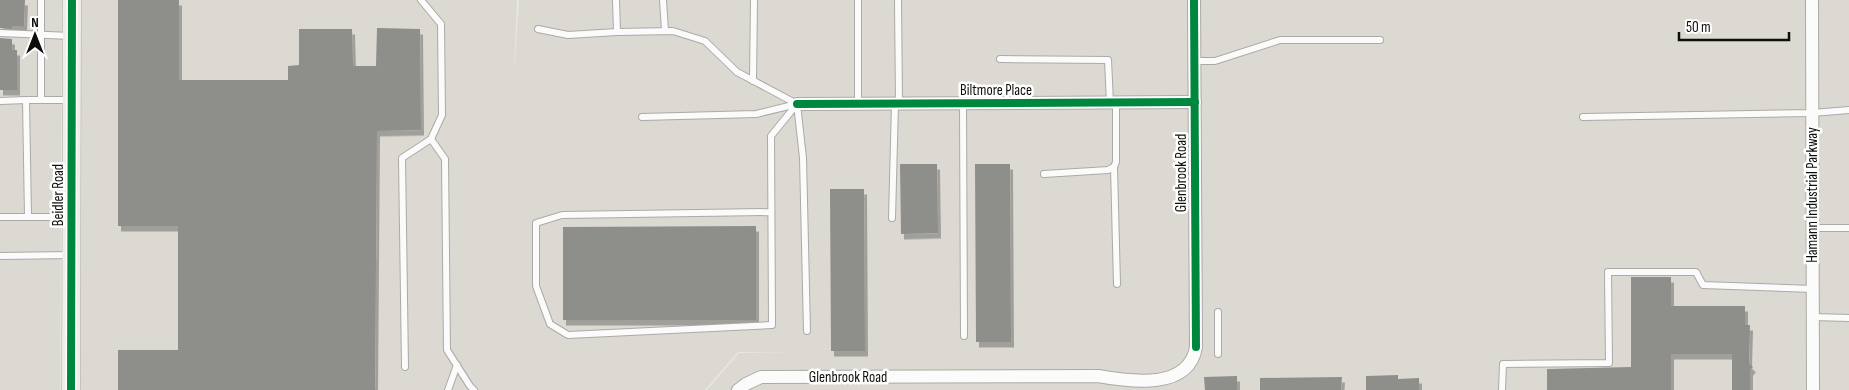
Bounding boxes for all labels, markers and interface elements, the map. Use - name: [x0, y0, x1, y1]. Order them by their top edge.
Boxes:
- north arrow: [10, 10, 60, 60]
- scale bar: [1679, 10, 1789, 42]
- text: N: [31, 14, 39, 31]
- text: 50 m: [1686, 18, 1711, 37]
- street label: Biltmore Place: [960, 81, 1032, 100]
- street label: Hamann Industrial Parkway: [1803, 127, 1822, 263]
- street label: Glenbrook Road: [1172, 134, 1191, 212]
- street label: Beidler Road: [49, 164, 68, 226]
- street label: Glenbrook Road: [809, 368, 887, 387]

